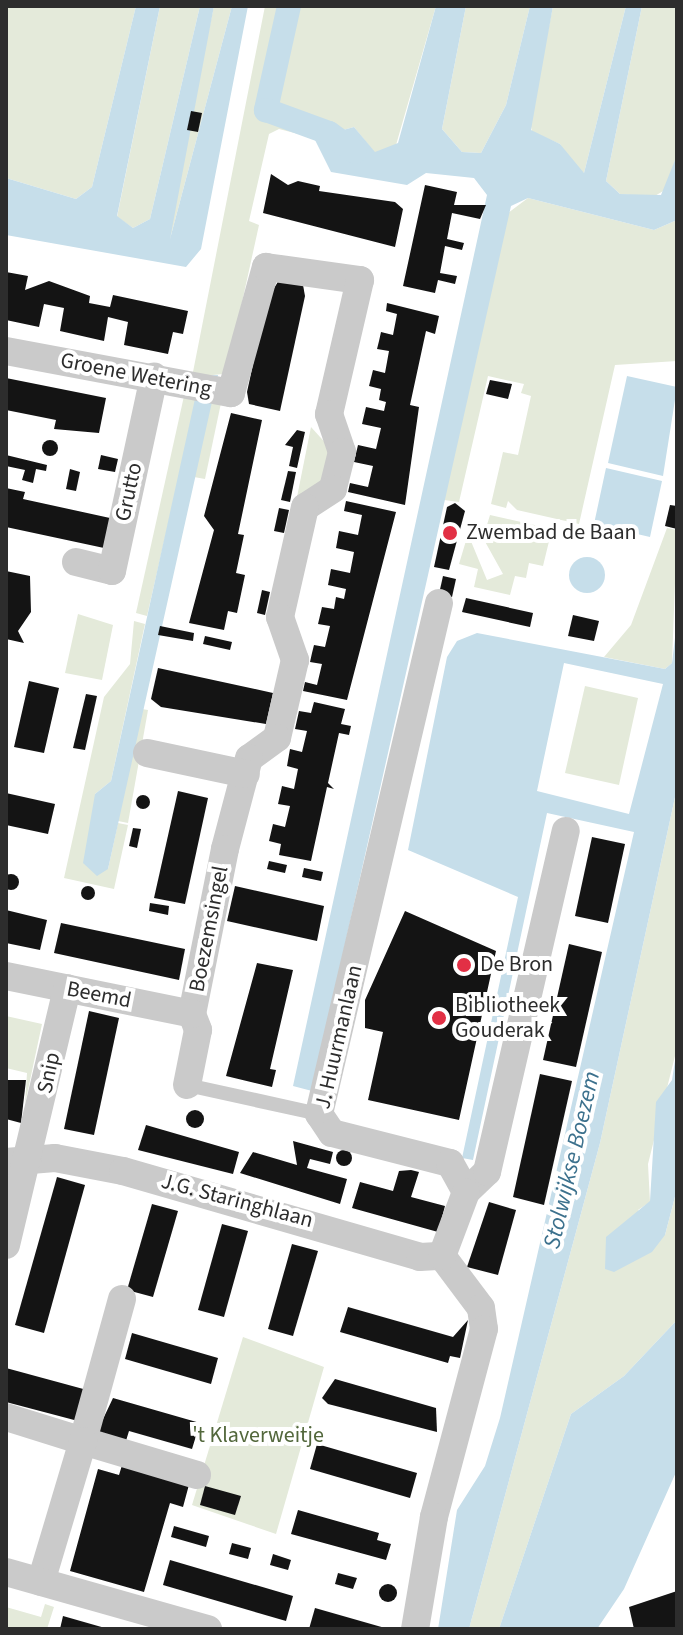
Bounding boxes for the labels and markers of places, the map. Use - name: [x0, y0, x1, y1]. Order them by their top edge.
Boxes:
- place label: Zwembad de Baan: [466, 520, 637, 546]
- marker: Zwembad de Baan: [441, 524, 459, 542]
- place label: De Bron: [480, 952, 553, 978]
- marker: De Bron: [455, 956, 473, 974]
- place label: Bibliotheek Gouderak: [455, 992, 560, 1044]
- marker: Bibliotheek Gouderak: [430, 1009, 448, 1027]

